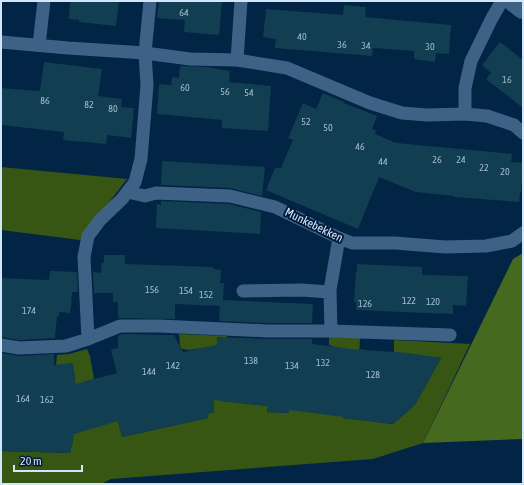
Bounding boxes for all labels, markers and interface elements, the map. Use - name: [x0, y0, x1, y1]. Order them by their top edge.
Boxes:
- house number: 64: [179, 7, 189, 18]
- house number: 40: [297, 31, 307, 42]
- house number: 36: [337, 39, 347, 50]
- house number: 34: [361, 40, 371, 51]
- house number: 30: [425, 41, 435, 52]
- house number: 16: [502, 74, 512, 85]
- house number: 60: [180, 82, 190, 93]
- house number: 56: [220, 86, 230, 97]
- house number: 54: [244, 87, 254, 98]
- house number: 86: [40, 95, 50, 106]
- house number: 82: [84, 99, 94, 110]
- house number: 80: [108, 103, 118, 114]
- house number: 52: [301, 116, 311, 127]
- house number: 50: [323, 122, 333, 133]
- house number: 46: [355, 141, 365, 152]
- house number: 26: [432, 154, 442, 165]
- house number: 24: [456, 154, 466, 165]
- house number: 44: [378, 156, 388, 167]
- house number: 22: [479, 162, 489, 173]
- house number: 20: [500, 166, 510, 177]
- street label: Munkebekken: [283, 205, 345, 245]
- house number: 156: [145, 284, 159, 295]
- house number: 154: [179, 285, 193, 296]
- house number: 152: [199, 289, 213, 300]
- house number: 122: [402, 295, 416, 306]
- house number: 120: [426, 296, 440, 307]
- house number: 126: [358, 298, 372, 309]
- house number: 174: [22, 305, 36, 316]
- house number: 138: [244, 355, 258, 366]
- house number: 132: [316, 357, 330, 368]
- house number: 142: [166, 360, 180, 371]
- house number: 134: [285, 360, 299, 371]
- house number: 144: [142, 366, 156, 377]
- house number: 128: [366, 369, 380, 380]
- house number: 164: [16, 393, 30, 404]
- house number: 162: [40, 394, 54, 405]
- scale bar: [14, 447, 82, 473]
- text: 20 m: [20, 454, 42, 468]

